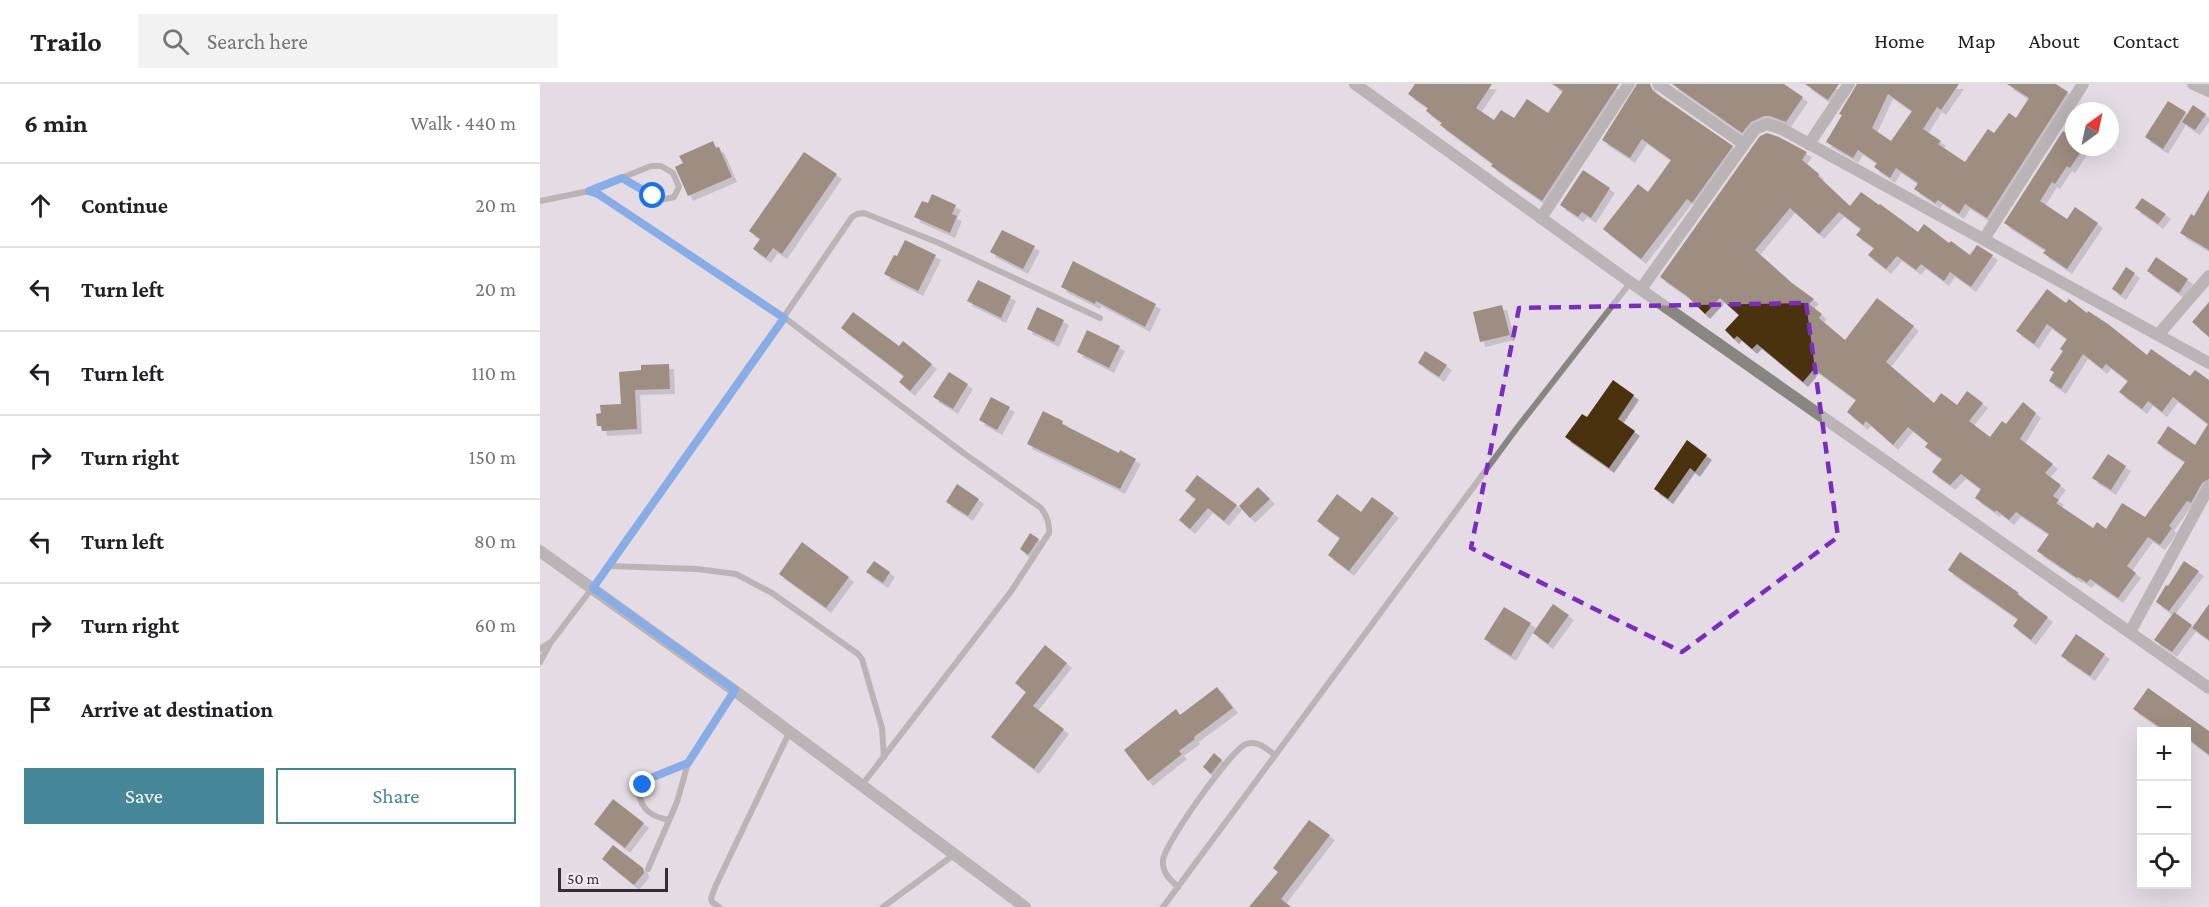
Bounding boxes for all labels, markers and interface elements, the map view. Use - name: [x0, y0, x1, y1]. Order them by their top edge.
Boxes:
- search box: [138, 14, 558, 68]
- icon: search: [159, 25, 192, 58]
- text: Trailo: [30, 26, 102, 57]
- text: Search here: [207, 29, 308, 54]
- text: Home: [1874, 29, 1924, 53]
- text: Map: [1957, 29, 1996, 53]
- text: About: [2029, 29, 2080, 53]
- text: Contact: [2113, 29, 2179, 53]
- north arrow: [2065, 102, 2119, 156]
- text: 6 min: [24, 109, 88, 138]
- text: Walk · 440 m: [411, 112, 516, 134]
- route start: [639, 182, 665, 208]
- icon: ahead: [24, 189, 57, 222]
- text: Continue: [81, 193, 168, 218]
- text: 20 m: [475, 194, 516, 216]
- icon: left: [24, 273, 57, 306]
- text: Turn left: [81, 277, 164, 302]
- text: 20 m: [475, 278, 516, 300]
- icon: left: [24, 357, 57, 390]
- text: Turn left: [81, 361, 164, 386]
- text: 110 m: [472, 362, 516, 384]
- icon: right: [24, 441, 57, 474]
- text: Turn right: [81, 445, 179, 470]
- text: 150 m: [469, 446, 516, 468]
- icon: left: [24, 525, 57, 558]
- text: Turn left: [81, 529, 164, 554]
- text: 80 m: [474, 530, 516, 552]
- icon: right: [24, 609, 57, 642]
- text: Turn right: [81, 613, 179, 638]
- text: 60 m: [475, 614, 516, 636]
- icon: arrive: [24, 693, 57, 726]
- text: Arrive at destination: [81, 697, 273, 722]
- map controls: [2137, 727, 2191, 889]
- button: +: [2137, 727, 2191, 781]
- button: Save: [24, 768, 264, 824]
- button: Share: [276, 768, 516, 824]
- route end: [629, 771, 655, 797]
- button: −: [2137, 781, 2191, 835]
- button: locate: [2137, 835, 2191, 889]
- scale bar: [558, 865, 668, 892]
- text: 50 m: [567, 870, 599, 887]

